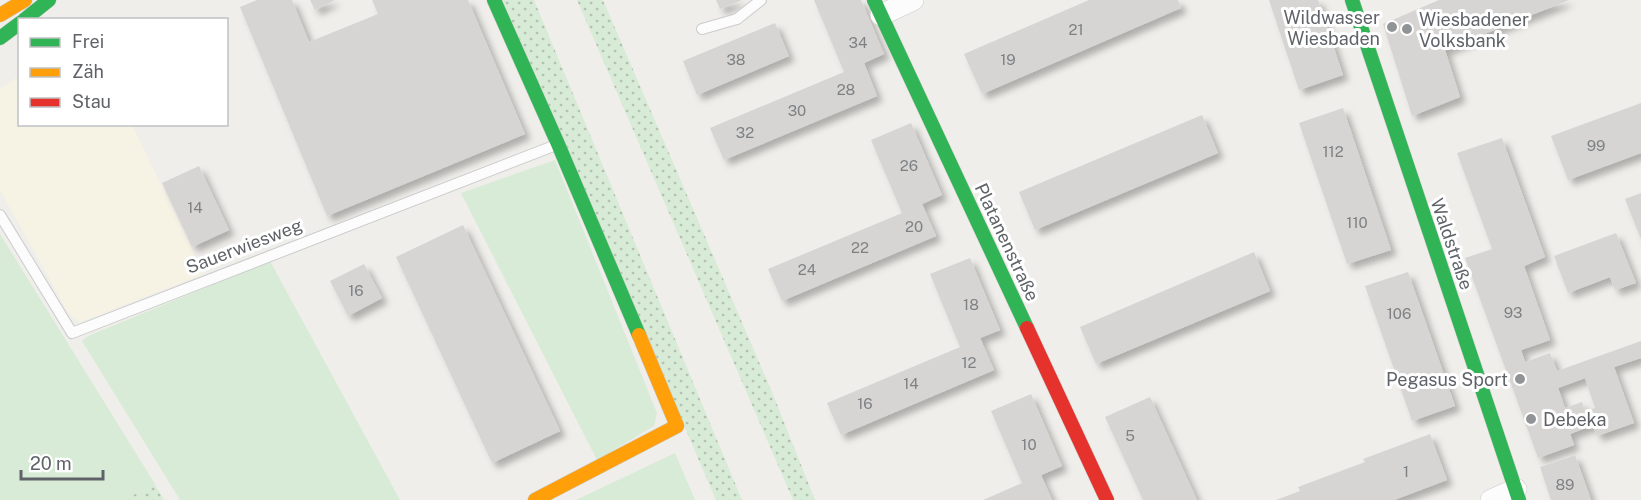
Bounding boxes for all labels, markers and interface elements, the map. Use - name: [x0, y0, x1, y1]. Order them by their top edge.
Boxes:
- place label: Wildwasser Wiesbaden: [1283, 7, 1380, 49]
- place label: Wiesbadener Volksbank: [1419, 9, 1529, 51]
- legend: [18, 18, 228, 126]
- marker: Wildwasser Wiesbaden: [1385, 20, 1399, 34]
- house number: 21: [1068, 21, 1084, 38]
- marker: Wiesbadener Volksbank: [1400, 22, 1414, 36]
- text: Frei: [72, 31, 104, 52]
- house number: 34: [849, 34, 867, 51]
- house number: 38: [726, 51, 746, 68]
- house number: 19: [1000, 51, 1016, 68]
- text: Zäh: [72, 61, 104, 82]
- house number: 28: [837, 81, 855, 98]
- text: Stau: [72, 91, 111, 112]
- house number: 30: [788, 102, 806, 119]
- house number: 32: [736, 124, 754, 141]
- house number: 99: [1587, 137, 1605, 154]
- house number: 112: [1322, 143, 1344, 160]
- house number: 26: [900, 157, 918, 174]
- street label: Platanenstraße: [971, 180, 1043, 304]
- street label: Waldstraße: [1427, 195, 1477, 293]
- house number: 14: [187, 199, 203, 216]
- street label: Sauerwiesweg: [183, 214, 305, 278]
- house number: 110: [1346, 214, 1368, 231]
- house number: 20: [905, 218, 923, 235]
- house number: 22: [851, 239, 869, 256]
- house number: 24: [798, 261, 816, 278]
- house number: 16: [348, 282, 364, 299]
- house number: 18: [963, 296, 979, 313]
- house number: 93: [1504, 304, 1522, 321]
- house number: 106: [1387, 305, 1411, 322]
- house number: 12: [961, 354, 977, 371]
- place label: Pegasus Sport: [1386, 369, 1508, 390]
- marker: Pegasus Sport: [1513, 372, 1527, 386]
- house number: 14: [903, 375, 919, 392]
- house number: 16: [857, 395, 873, 412]
- place label: Debeka: [1543, 409, 1606, 430]
- marker: Debeka: [1524, 412, 1538, 426]
- house number: 5: [1125, 427, 1135, 444]
- house number: 10: [1021, 436, 1037, 453]
- scale bar: [21, 443, 104, 481]
- text: 20 m: [30, 453, 72, 474]
- house number: 1: [1403, 463, 1409, 480]
- house number: 89: [1556, 476, 1574, 493]

